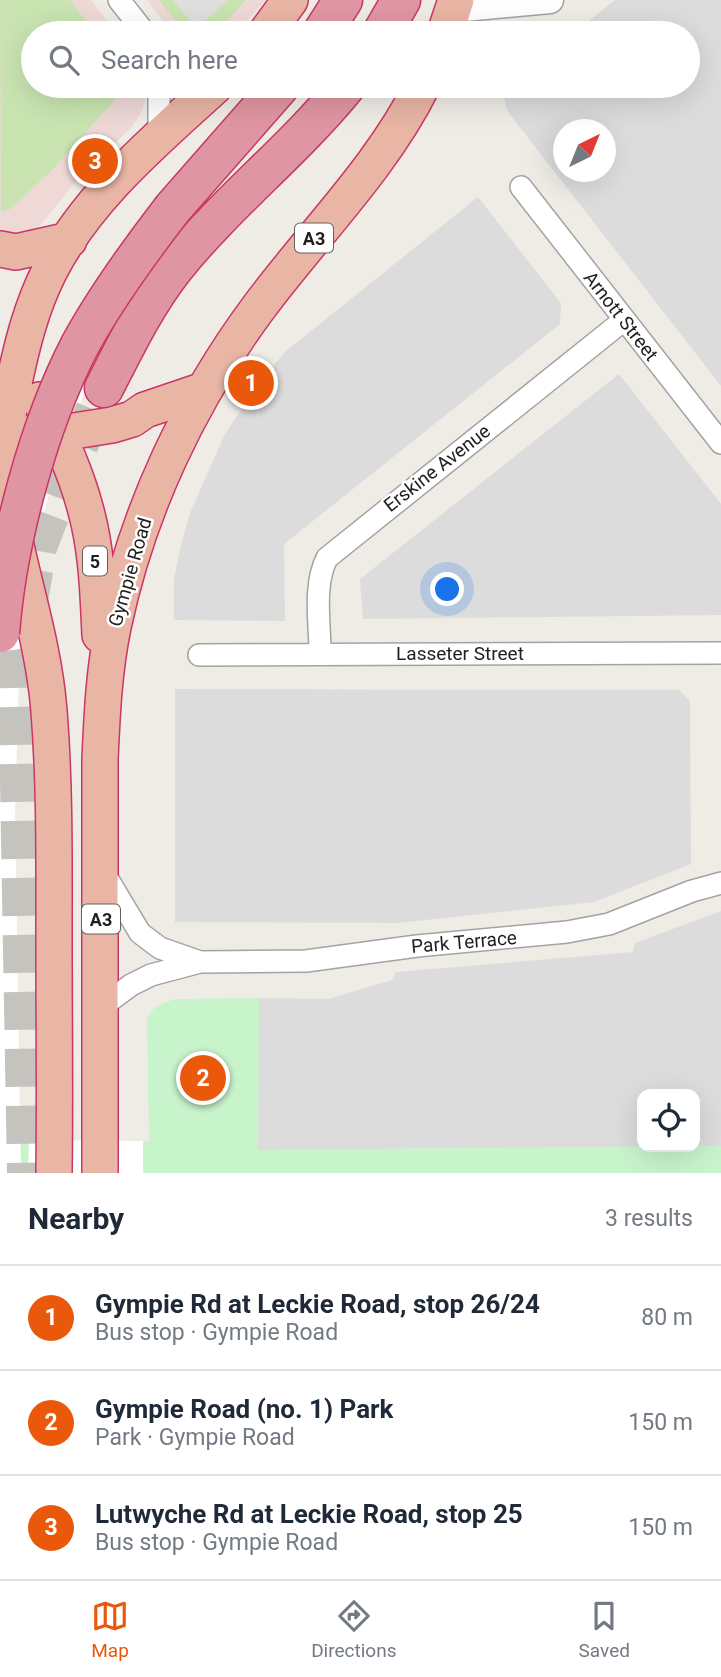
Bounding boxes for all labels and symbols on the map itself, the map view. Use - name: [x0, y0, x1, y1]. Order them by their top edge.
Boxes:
- north arrow: [553, 119, 616, 182]
- pin: 3: [72, 135, 118, 187]
- road number: A3: [295, 224, 333, 252]
- street label: Arnott Street: [579, 267, 663, 365]
- pin: 1: [228, 357, 274, 409]
- street label: Erskine Avenue: [379, 419, 495, 517]
- street label: Gympie Road: [103, 515, 157, 629]
- road number: 5: [83, 546, 107, 576]
- your location: [430, 572, 464, 606]
- street label: Lasseter Street: [396, 642, 524, 665]
- road number: A3: [82, 904, 120, 934]
- street label: Park Terrace: [410, 926, 518, 958]
- pin: 2: [180, 1052, 226, 1104]

